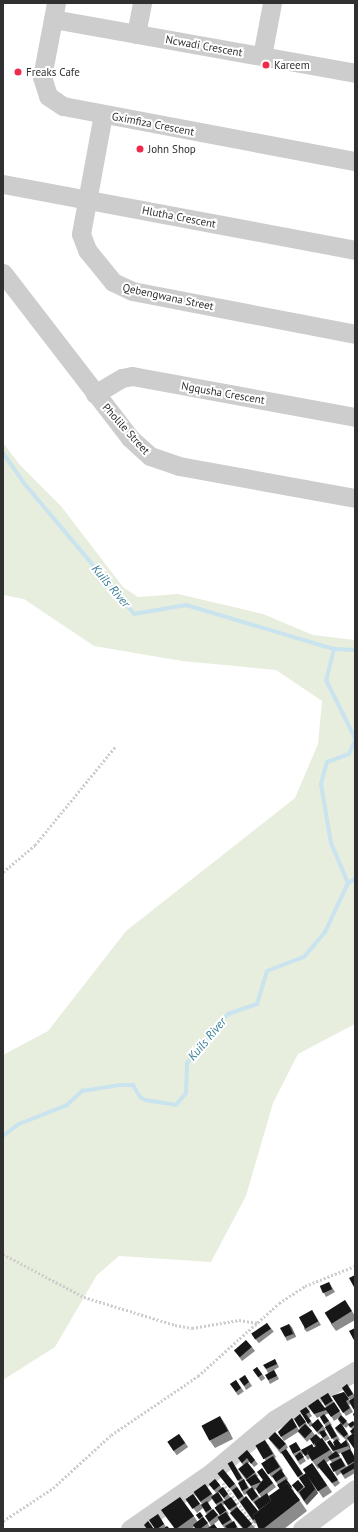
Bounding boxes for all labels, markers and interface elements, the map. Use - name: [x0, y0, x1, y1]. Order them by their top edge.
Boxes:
- street label: Ncwadi Crescent: [165, 33, 243, 59]
- place label: Kareem: [274, 58, 310, 72]
- marker: Kareem: [261, 60, 271, 70]
- place label: Freaks Cafe: [26, 65, 80, 79]
- marker: Freaks Cafe: [13, 67, 23, 77]
- street label: Gximfiza Crescent: [111, 110, 195, 138]
- place label: John Shop: [148, 142, 196, 156]
- marker: John Shop: [135, 144, 145, 154]
- street label: Hlutha Crescent: [141, 203, 217, 231]
- street label: Qebengwana Street: [121, 281, 215, 313]
- street label: Ngqusha Crescent: [180, 379, 266, 407]
- street label: Pholile Street: [100, 401, 152, 457]
- water label: Kuils River: [89, 562, 133, 610]
- water label: Kuils River: [185, 1015, 229, 1063]

